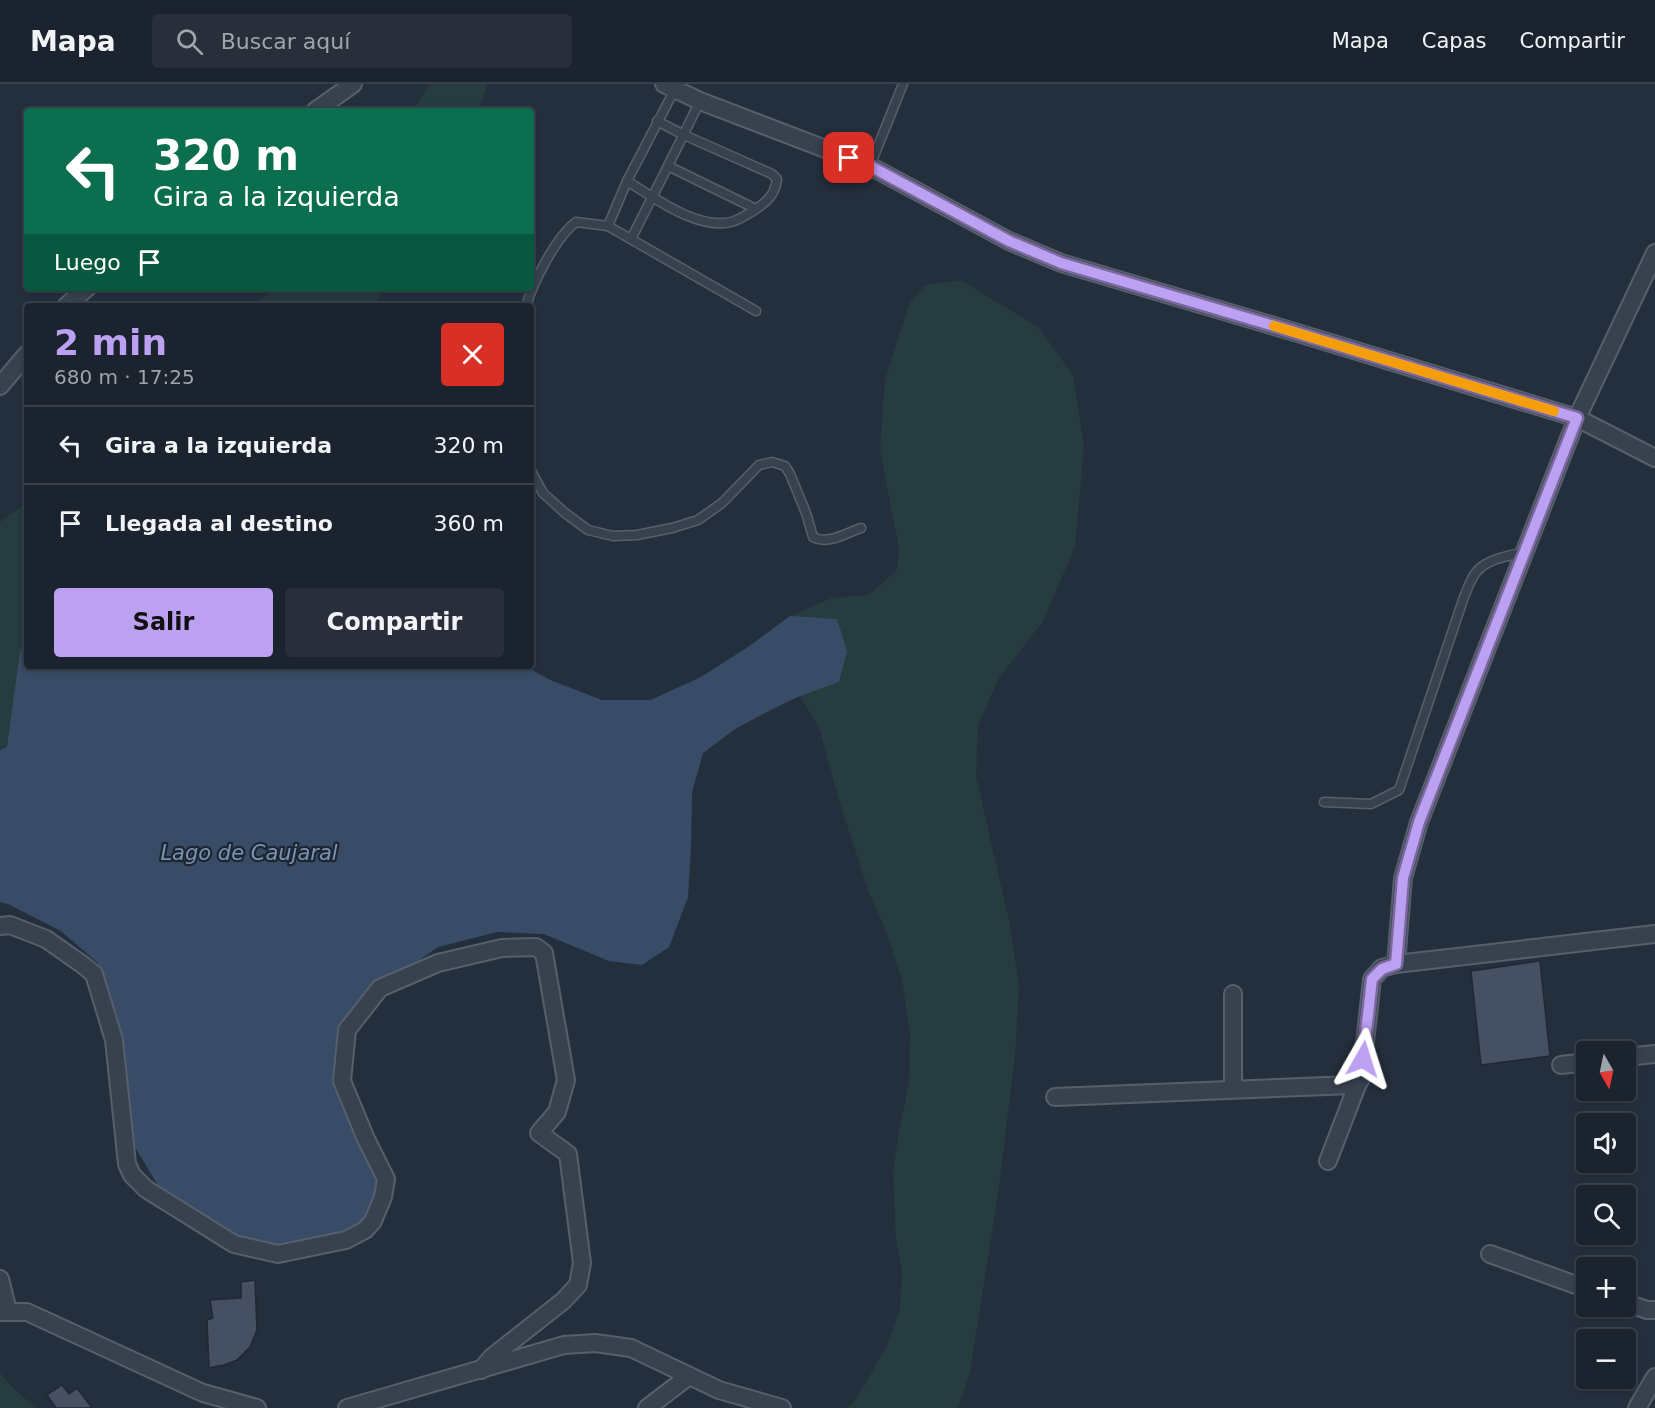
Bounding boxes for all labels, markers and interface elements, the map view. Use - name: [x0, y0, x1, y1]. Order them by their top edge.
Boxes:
- search box: [152, 14, 572, 68]
- text: Mapa: [30, 25, 116, 58]
- icon: search: [173, 25, 206, 58]
- text: Buscar aquí: [221, 29, 350, 54]
- text: Mapa: [1332, 29, 1389, 53]
- text: Capas: [1422, 29, 1486, 53]
- text: Compartir: [1519, 29, 1625, 53]
- text: 320 m: [153, 131, 299, 180]
- icon: left: [54, 132, 132, 210]
- pin: [823, 132, 874, 183]
- icon: arrive: [832, 141, 865, 174]
- text: Gira a la izquierda: [153, 181, 400, 212]
- icon: arrive: [133, 246, 166, 279]
- text: Luego: [54, 250, 121, 275]
- text: 2 min: [54, 322, 167, 363]
- button: close: [441, 323, 504, 386]
- text: 680 m · 17:25: [54, 365, 195, 389]
- icon: left: [54, 429, 87, 462]
- text: Gira a la izquierda: [105, 433, 332, 458]
- text: 320 m: [434, 433, 504, 458]
- icon: arrive: [54, 507, 87, 540]
- text: Llegada al destino: [105, 511, 333, 536]
- text: 360 m: [434, 511, 504, 536]
- button: Salir: [54, 588, 273, 657]
- button: Compartir: [285, 588, 504, 657]
- water label: Lago de Caujaral: [160, 841, 338, 865]
- position arrow: [1331, 1027, 1395, 1091]
- north arrow: [1576, 1041, 1636, 1101]
- map controls: [1576, 1041, 1636, 1389]
- button: sound: [1576, 1113, 1636, 1173]
- button: search: [1576, 1185, 1636, 1245]
- button: +: [1576, 1257, 1636, 1317]
- button: −: [1576, 1329, 1636, 1389]

